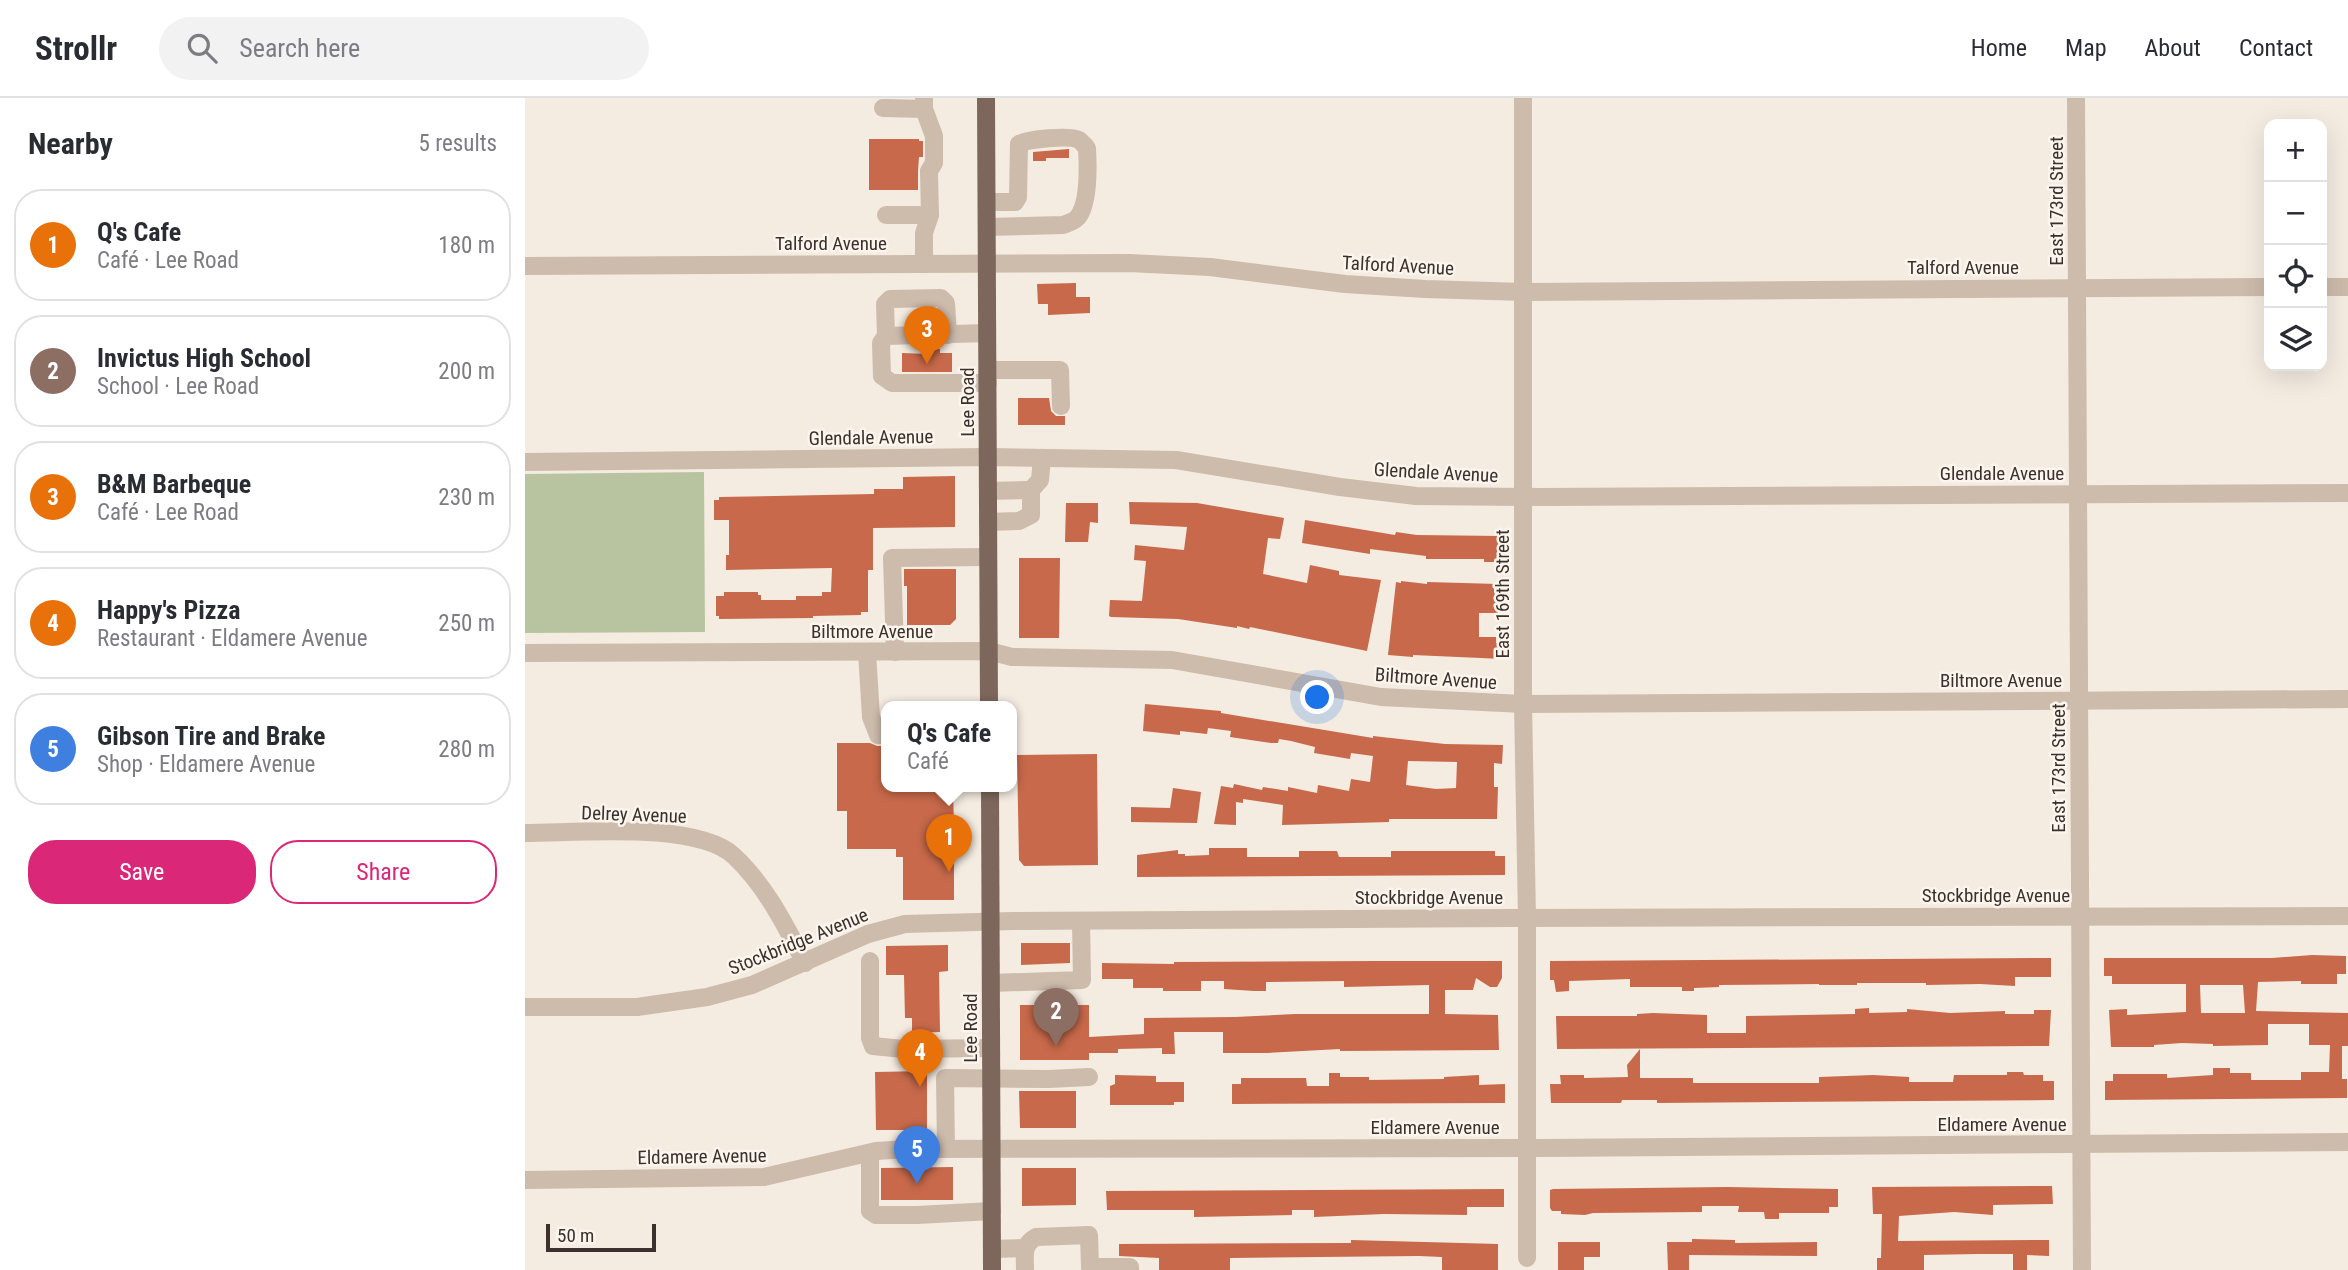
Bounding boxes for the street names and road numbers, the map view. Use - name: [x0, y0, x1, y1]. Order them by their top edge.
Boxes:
- street label: East 173rd Street: [2045, 136, 2068, 266]
- street label: Talford Avenue: [775, 232, 887, 255]
- street label: Talford Avenue: [1341, 251, 1455, 280]
- street label: Talford Avenue: [1907, 256, 2019, 279]
- street label: Lee Road: [956, 367, 979, 437]
- street label: Glendale Avenue: [809, 425, 934, 450]
- street label: Glendale Avenue: [1373, 458, 1499, 487]
- street label: Glendale Avenue: [1940, 462, 2064, 485]
- street label: East 169th Street: [1491, 529, 1514, 659]
- street label: Biltmore Avenue: [811, 620, 933, 643]
- street label: Biltmore Avenue: [1374, 663, 1498, 694]
- street label: Biltmore Avenue: [1940, 669, 2062, 692]
- street label: East 173rd Street: [2047, 703, 2070, 833]
- street label: Delrey Avenue: [581, 801, 687, 828]
- street label: Stockbridge Avenue: [1922, 884, 2070, 907]
- street label: Stockbridge Avenue: [1355, 886, 1503, 909]
- street label: Stockbridge Avenue: [725, 903, 871, 980]
- street label: Lee Road: [959, 993, 982, 1063]
- street label: Eldamere Avenue: [1937, 1113, 2067, 1136]
- street label: Eldamere Avenue: [1370, 1116, 1500, 1139]
- street label: Eldamere Avenue: [637, 1144, 767, 1169]

